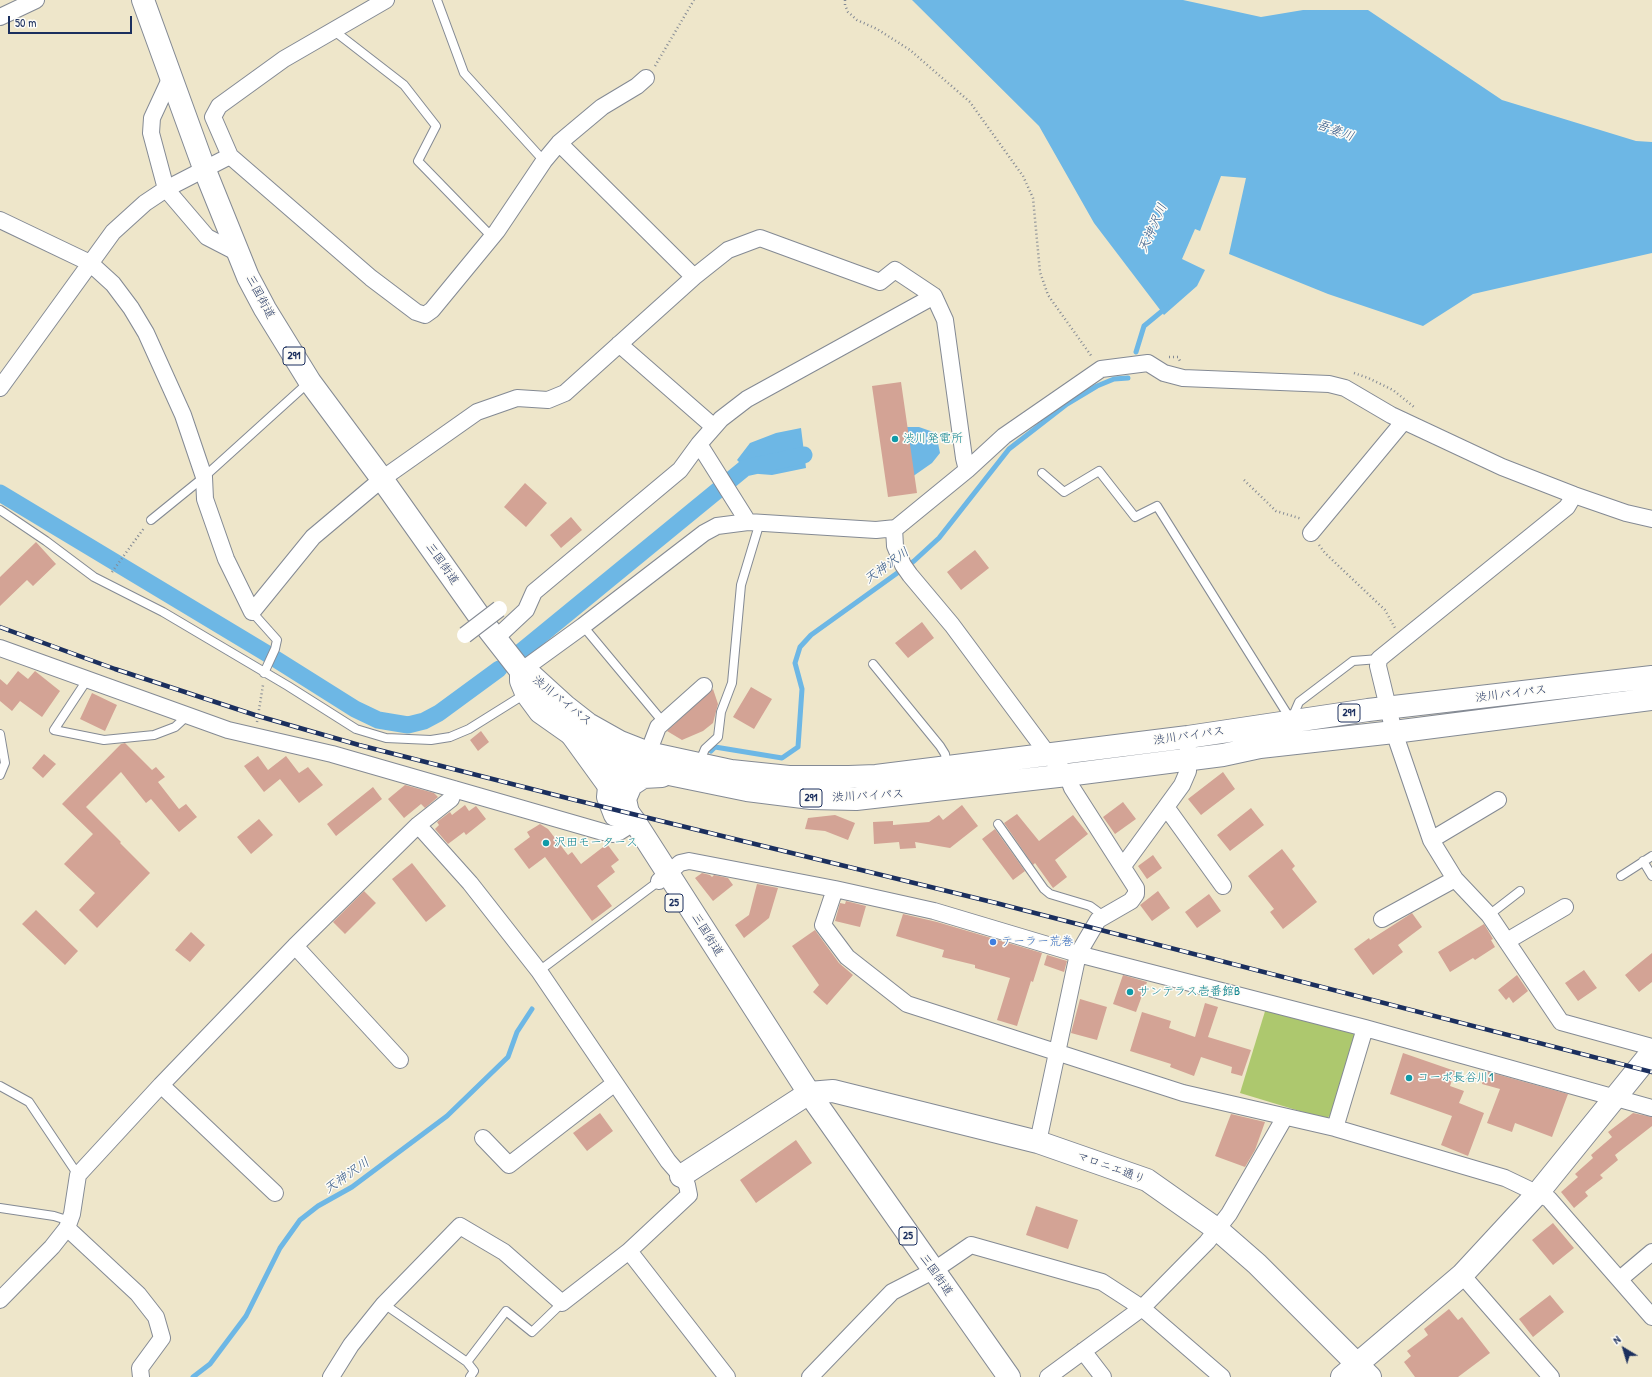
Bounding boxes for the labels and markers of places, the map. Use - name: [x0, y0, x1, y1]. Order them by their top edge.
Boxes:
- place label: 渋川発電所: [903, 432, 963, 446]
- marker: 渋川発電所: [890, 434, 900, 444]
- place label: 沢田モータース: [554, 836, 638, 850]
- marker: 沢田モータース: [541, 838, 551, 848]
- place label: テーラー荒巻: [1001, 935, 1073, 949]
- marker: テーラー荒巻: [988, 937, 998, 947]
- place label: サンテラス壱番館B: [1138, 985, 1240, 999]
- marker: サンテラス壱番館B: [1125, 987, 1135, 997]
- place label: コーポ長谷川1: [1417, 1071, 1493, 1085]
- marker: コーポ長谷川1: [1404, 1073, 1414, 1083]

